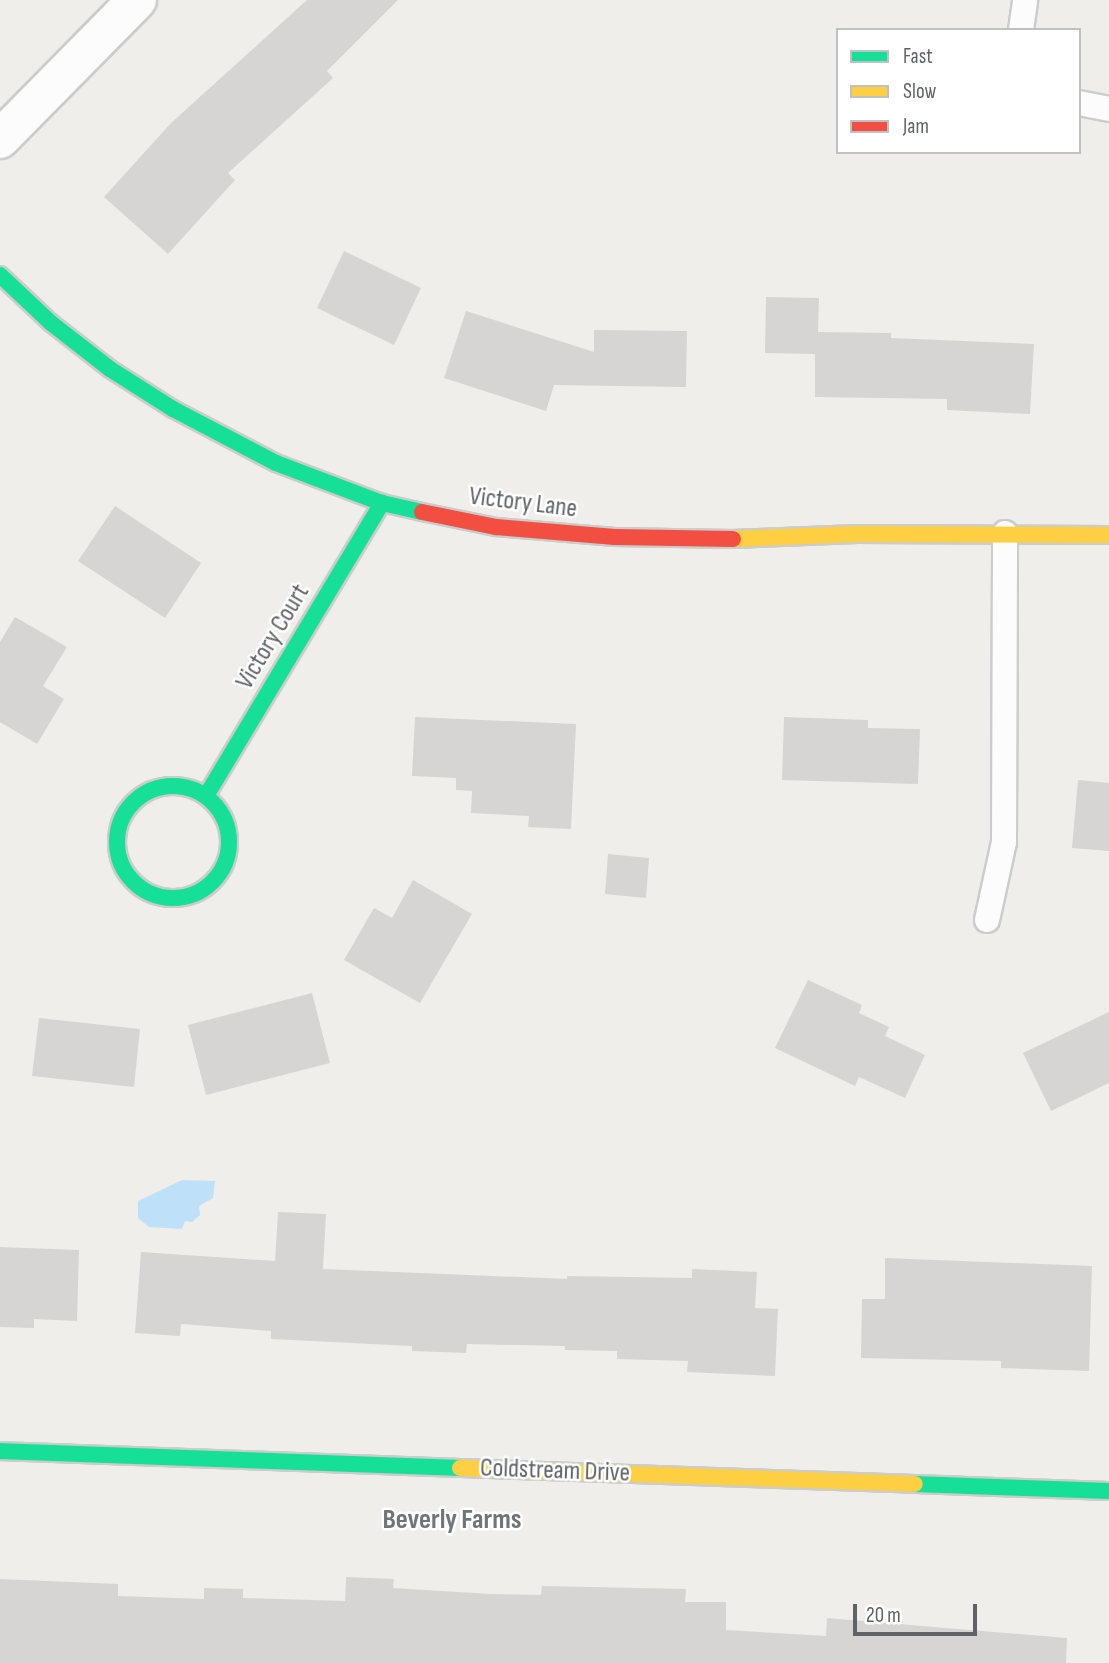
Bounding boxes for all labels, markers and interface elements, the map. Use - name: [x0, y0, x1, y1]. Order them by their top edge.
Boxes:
- legend: [836, 28, 1081, 154]
- text: Fast: [903, 44, 933, 69]
- text: Slow: [903, 79, 936, 104]
- text: Jam: [903, 114, 929, 139]
- street label: Victory Lane: [467, 481, 579, 525]
- street label: Victory Court: [230, 579, 316, 695]
- street label: Coldstream Drive: [480, 1453, 630, 1489]
- district label: Beverly Farms: [382, 1503, 522, 1537]
- scale bar: [857, 1590, 981, 1634]
- text: 20 m: [866, 1603, 901, 1628]

